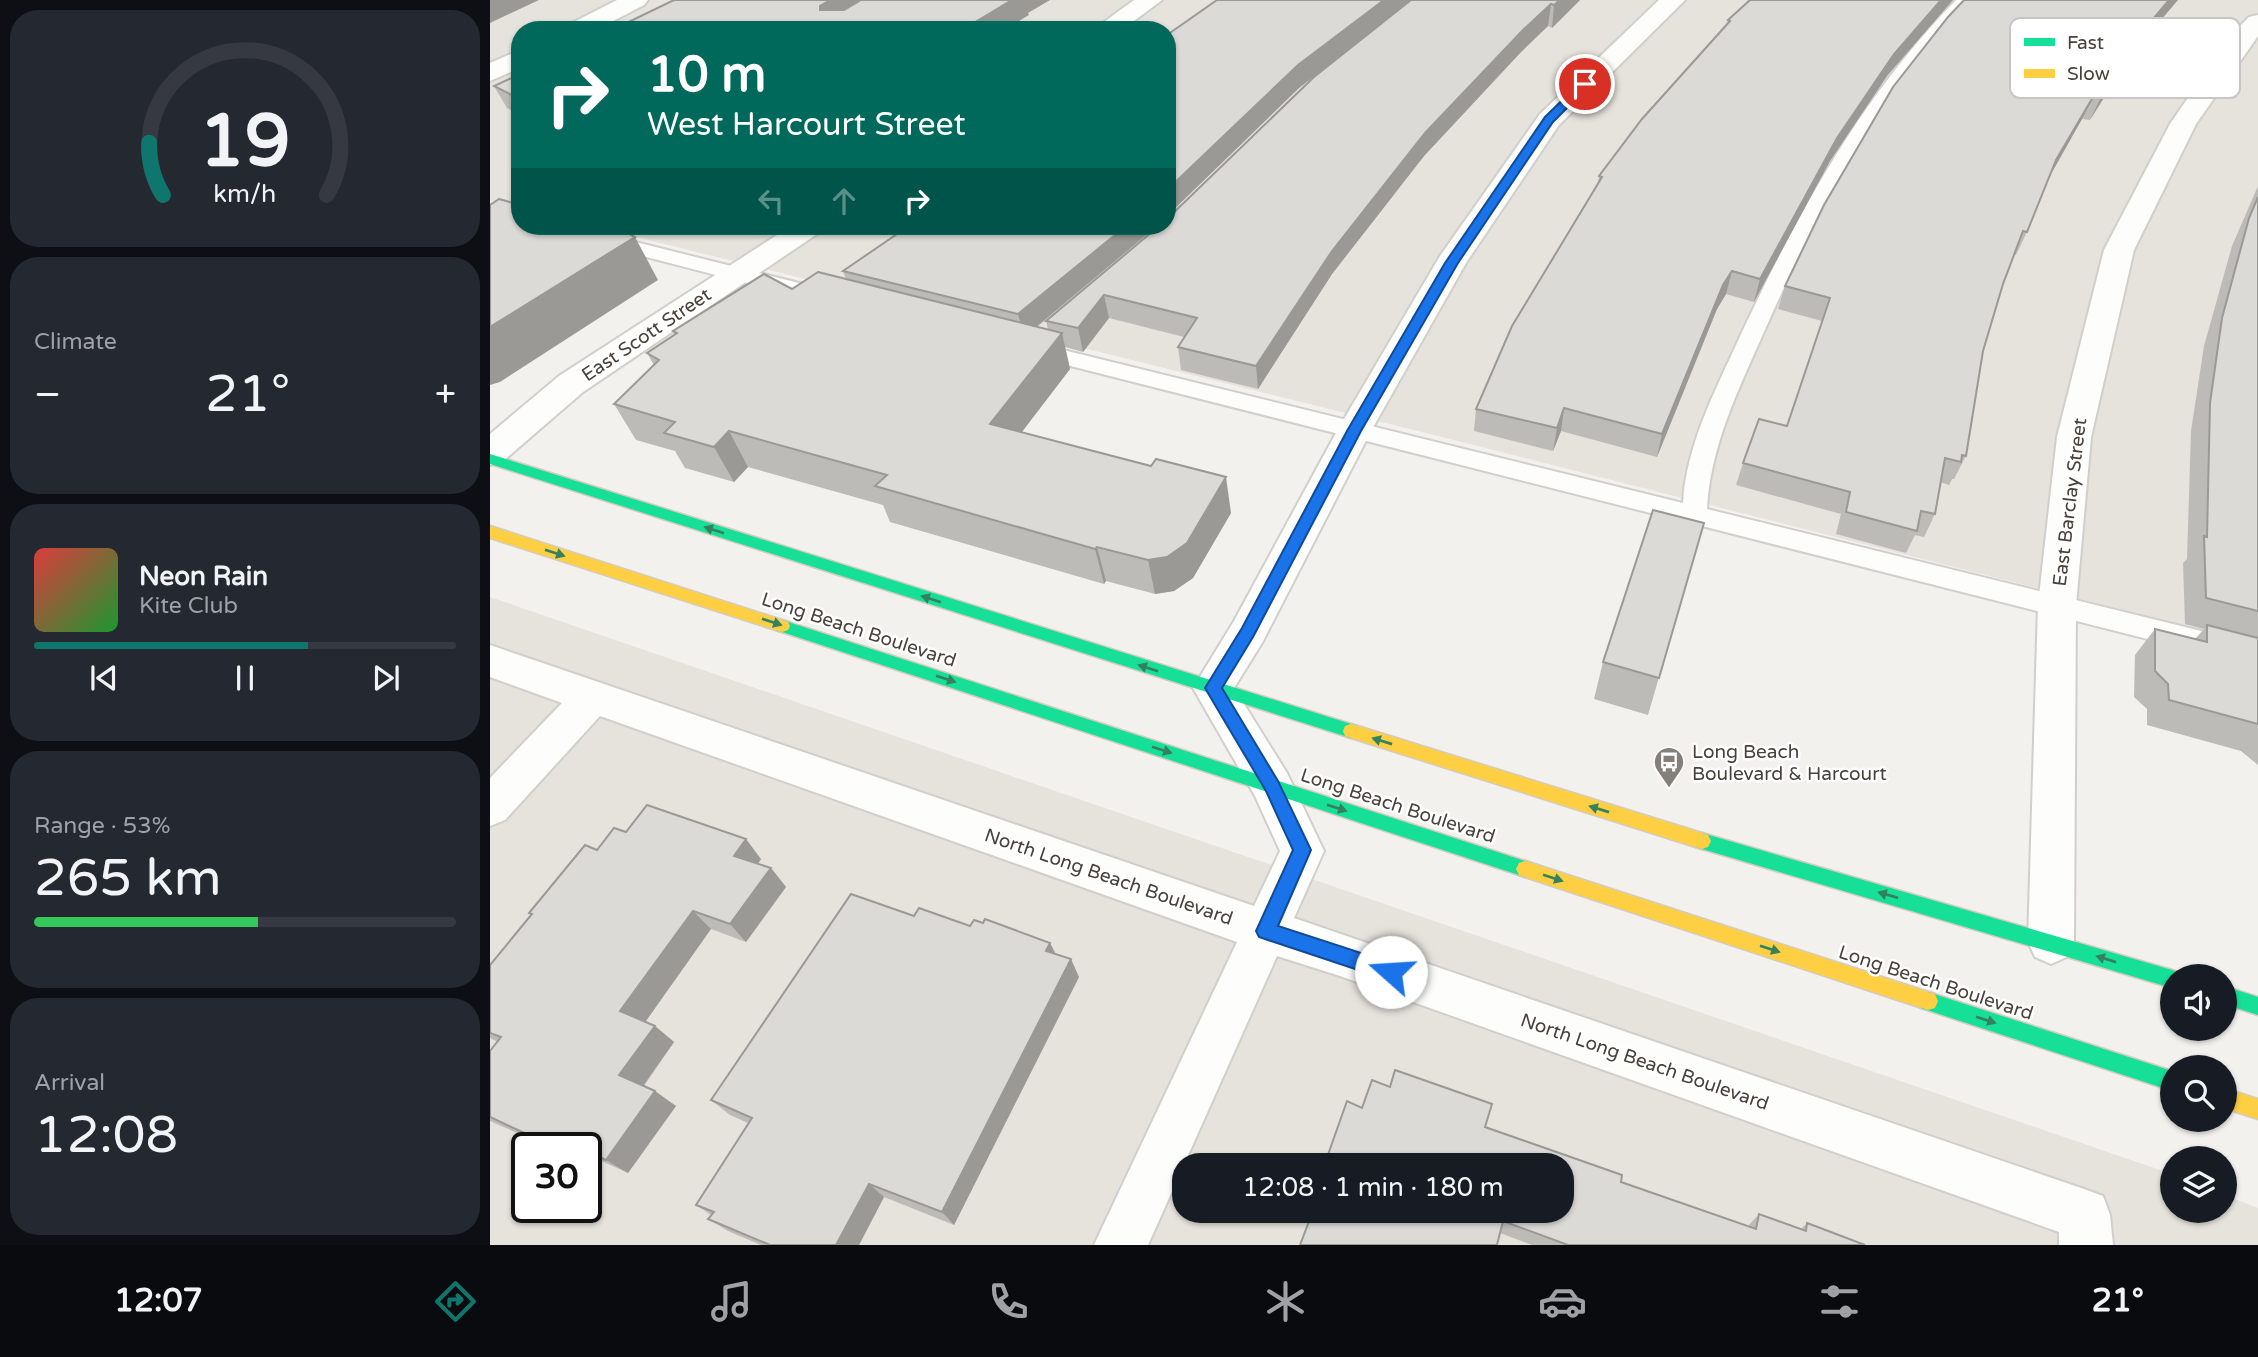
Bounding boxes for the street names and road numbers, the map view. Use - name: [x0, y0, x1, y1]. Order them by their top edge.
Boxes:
- street label: East Scott Street: [578, 284, 715, 386]
- street label: East Barclay Street: [2049, 417, 2091, 588]
- street label: Long Beach Boulevard: [759, 588, 959, 672]
- street label: Long Beach Boulevard: [1298, 764, 1498, 848]
- street label: North Long Beach Boulevard: [982, 824, 1236, 930]
- street label: Long Beach Boulevard: [1836, 941, 2036, 1025]
- street label: North Long Beach Boulevard: [1518, 1009, 1772, 1115]

